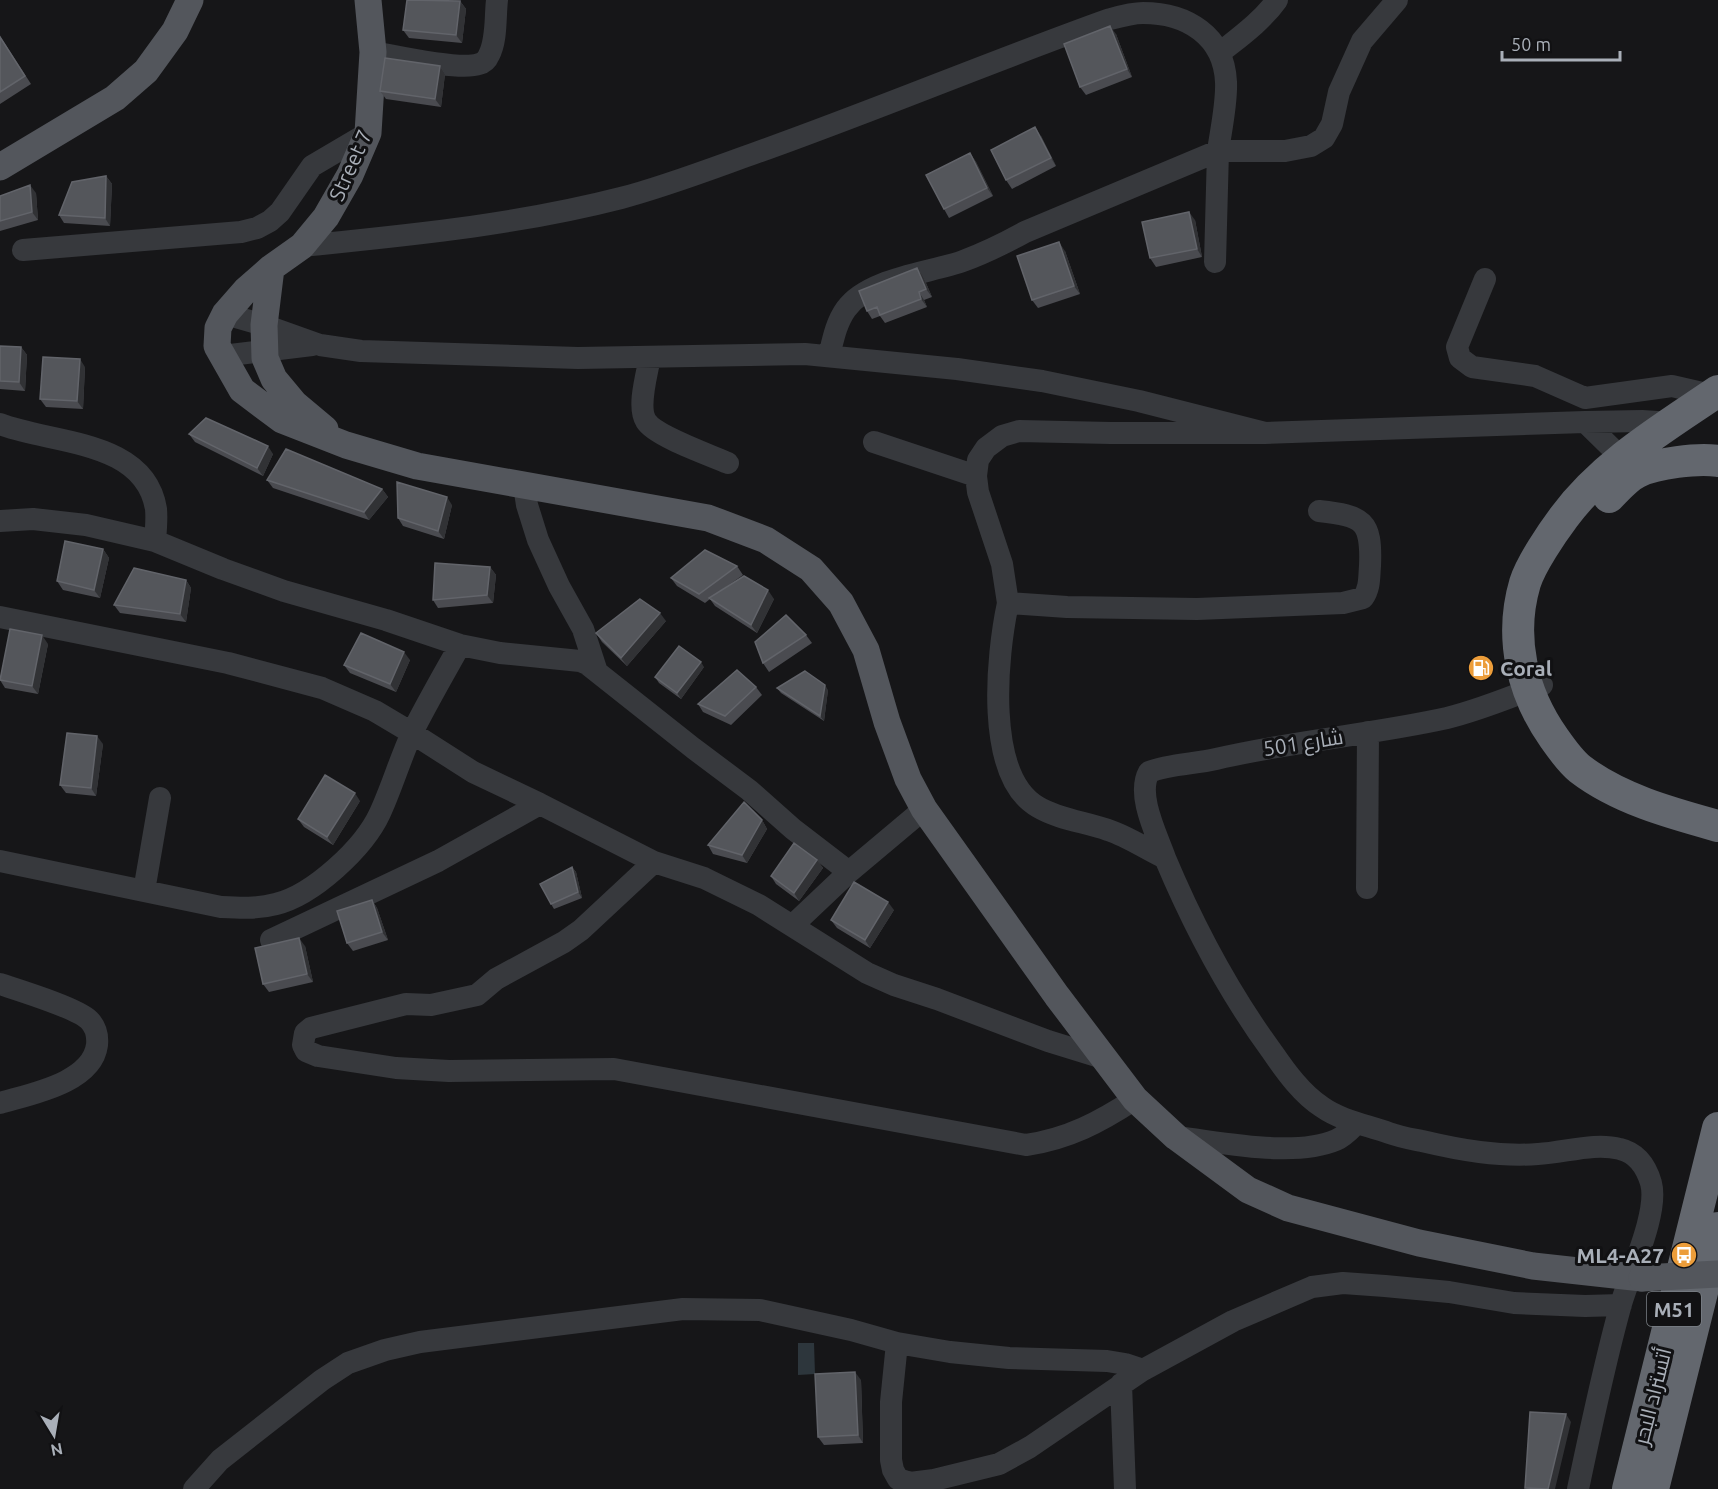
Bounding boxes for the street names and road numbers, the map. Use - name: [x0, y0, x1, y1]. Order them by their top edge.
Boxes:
- street label: Street 7: [324, 126, 376, 204]
- street label: شارع 501: [1261, 724, 1345, 763]
- road number: M51: [1647, 1292, 1701, 1326]
- street label: أتستراد البحر: [1628, 1345, 1677, 1448]

